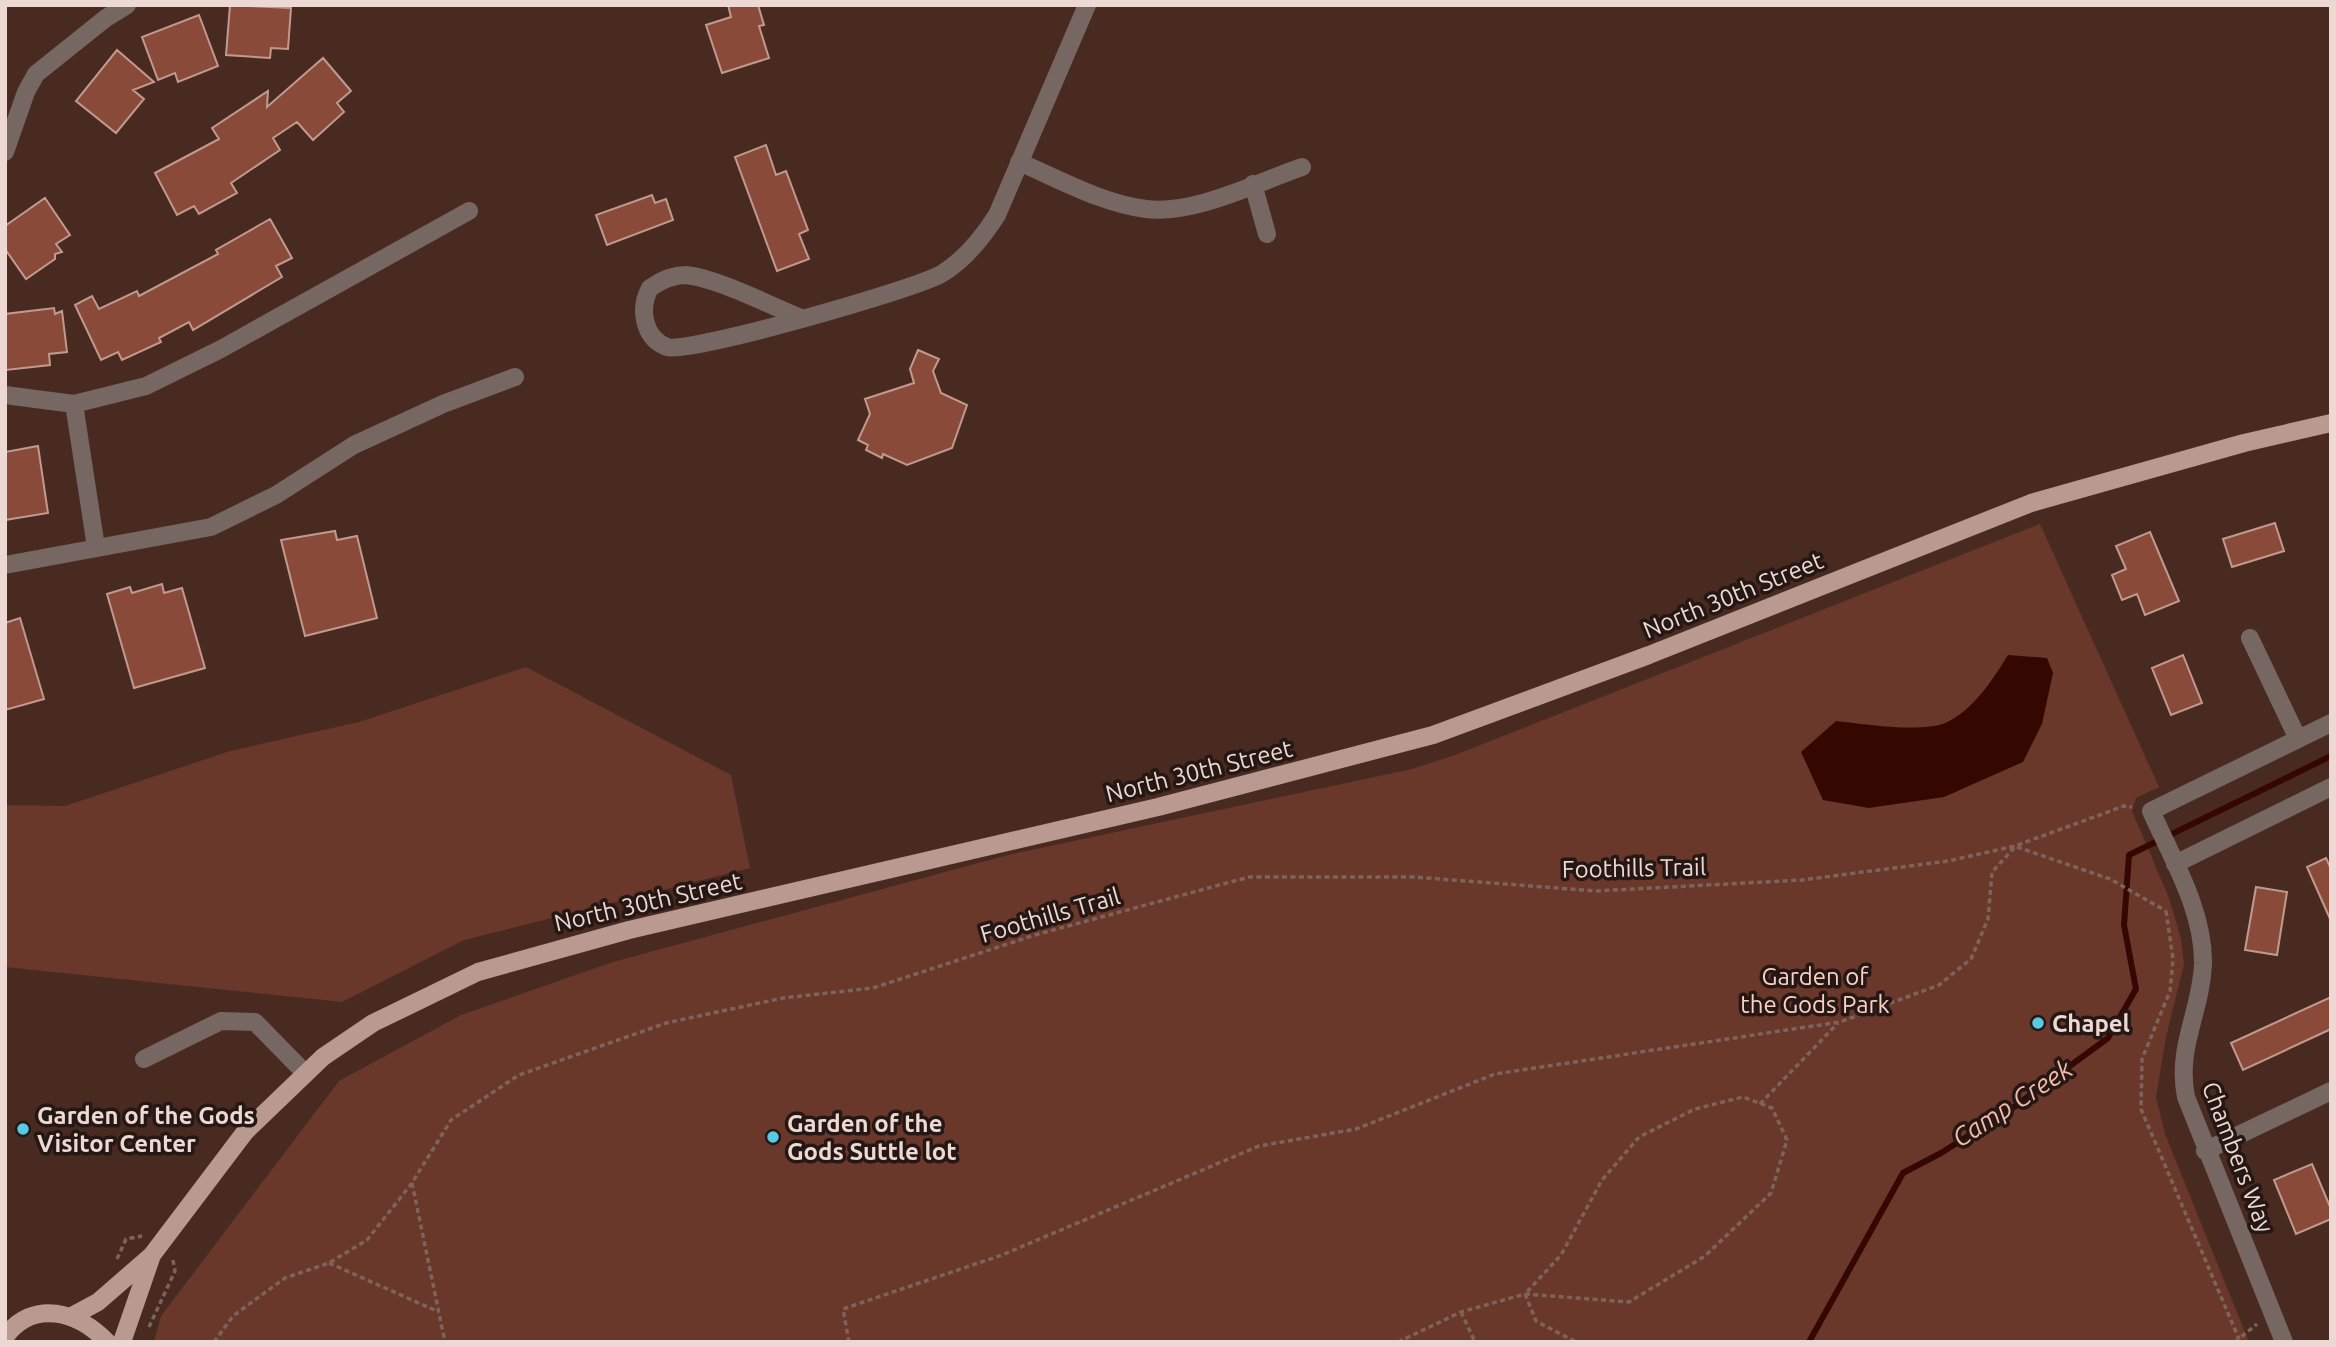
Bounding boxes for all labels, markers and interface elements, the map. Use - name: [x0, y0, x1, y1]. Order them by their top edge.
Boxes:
- street label: North 30th Street: [1639, 546, 1827, 643]
- street label: North 30th Street: [1103, 735, 1296, 807]
- street label: Foothills Trail: [1562, 853, 1706, 883]
- street label: North 30th Street: [552, 867, 745, 937]
- street label: Foothills Trail: [977, 882, 1123, 948]
- park label: Garden of the Gods Park: [1740, 963, 1890, 1018]
- place label: Chapel: [2052, 1010, 2130, 1037]
- marker: Chapel: [2030, 1015, 2046, 1031]
- water label: Camp Creek: [1947, 1053, 2078, 1152]
- street label: Chambers Way: [2197, 1078, 2279, 1237]
- place label: Garden of the Gods Visitor Center: [37, 1102, 255, 1157]
- place label: Garden of the Gods Suttle lot: [787, 1110, 957, 1165]
- marker: Garden of the Gods Visitor Center: [15, 1121, 31, 1137]
- marker: Garden of the Gods Suttle lot: [765, 1129, 781, 1145]

